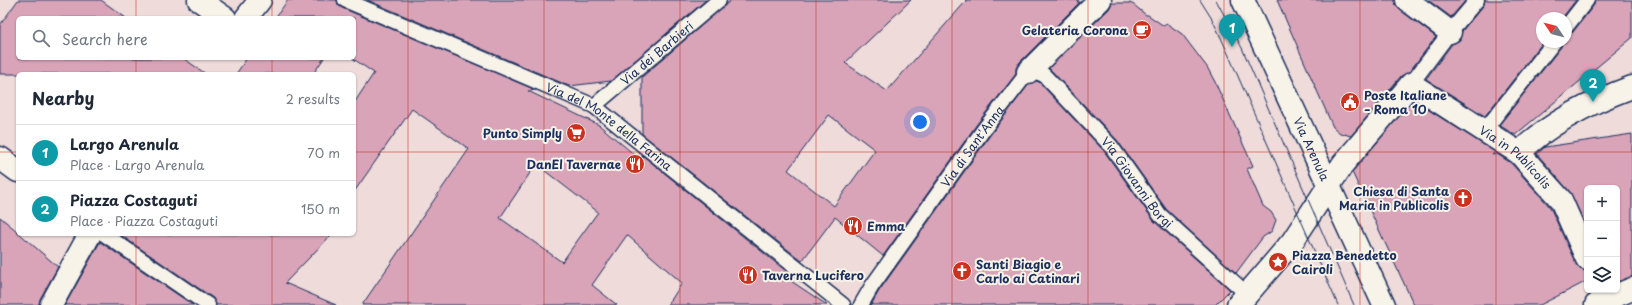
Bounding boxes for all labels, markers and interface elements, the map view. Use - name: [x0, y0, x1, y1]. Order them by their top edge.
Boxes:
- north arrow: [1536, 12, 1572, 48]
- pin: 1: [1219, 14, 1245, 47]
- search box: [16, 16, 356, 60]
- street label: Via dei Barbieri: [616, 17, 697, 89]
- cafe icon: Gelateria Corona: [1131, 19, 1153, 41]
- place label: Gelateria Corona: [1022, 21, 1128, 39]
- icon: search: [30, 27, 52, 49]
- text: Search here: [62, 27, 148, 50]
- pin: 2: [1580, 69, 1606, 102]
- street label: Via del Monte della Farina: [543, 78, 677, 175]
- text: Nearby: [32, 85, 94, 111]
- place label: Poste Italiane – Roma 10: [1364, 86, 1447, 118]
- text: 2 results: [286, 89, 340, 108]
- public building icon: Poste Italiane – Roma 10: [1339, 91, 1361, 113]
- street label: Via di Sant'Anna: [936, 101, 1009, 191]
- your location: [910, 112, 930, 132]
- street label: Via Arenula: [1289, 114, 1335, 184]
- street label: Via in Publicolis: [1476, 121, 1556, 193]
- supermarket icon: Punto Simply: [565, 122, 587, 144]
- place label: Punto Simply: [483, 124, 562, 142]
- text: Largo Arenula: [70, 132, 179, 155]
- street label: Via Giovanni Borgi: [1097, 132, 1177, 232]
- text: 1: [42, 143, 48, 162]
- text: 70 m: [307, 143, 340, 162]
- restaurant icon: DanEl Tavernae: [624, 153, 646, 175]
- text: Place · Largo Arenula: [70, 155, 204, 174]
- place label: DanEl Tavernae: [527, 155, 621, 173]
- place label: Chiesa di Santa Maria in Publicolis: [1339, 182, 1449, 214]
- map controls: [1584, 185, 1620, 293]
- button: +: [1584, 185, 1620, 221]
- church icon: Chiesa di Santa Maria in Publicolis: [1452, 187, 1474, 209]
- text: Piazza Costaguti: [70, 188, 198, 211]
- text: 2: [40, 199, 50, 218]
- text: 150 m: [301, 199, 340, 218]
- text: Place · Piazza Costaguti: [70, 211, 218, 230]
- restaurant icon: Emma: [842, 215, 864, 237]
- place label: Emma: [867, 217, 905, 235]
- button: −: [1584, 221, 1620, 257]
- place label: Piazza Benedetto Cairoli: [1292, 246, 1397, 278]
- place icon: Piazza Benedetto Cairoli: [1267, 251, 1289, 273]
- place label: Santi Biagio e Carlo ai Catinari: [976, 255, 1080, 287]
- button: layers: [1584, 257, 1620, 293]
- church icon: Santi Biagio e Carlo ai Catinari: [951, 260, 973, 282]
- restaurant icon: Taverna Lucifero: [737, 264, 759, 286]
- place label: Taverna Lucifero: [762, 266, 864, 284]

